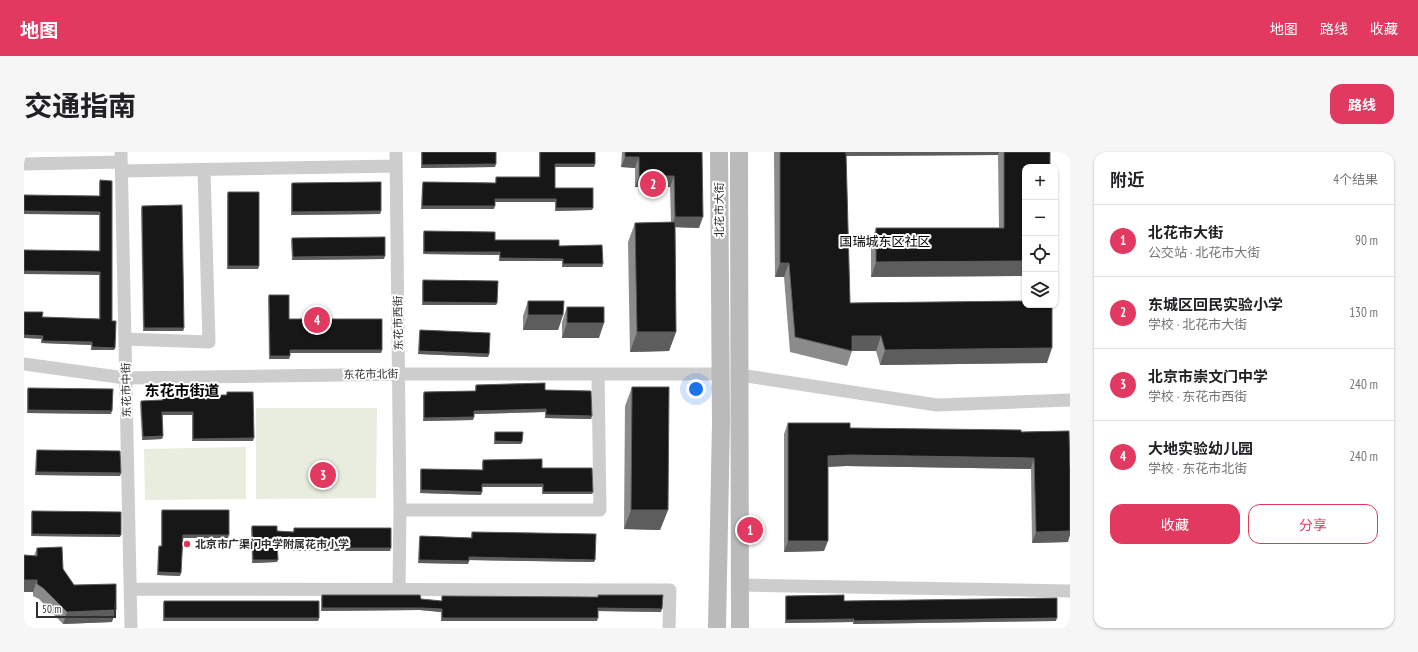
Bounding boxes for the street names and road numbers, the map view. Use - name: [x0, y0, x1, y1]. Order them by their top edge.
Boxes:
- street label: 北花市大街: [712, 183, 726, 238]
- street label: 东花市西街: [391, 295, 405, 351]
- street label: 东花市中街: [119, 362, 133, 418]
- street label: 东花市北街: [343, 367, 399, 381]

